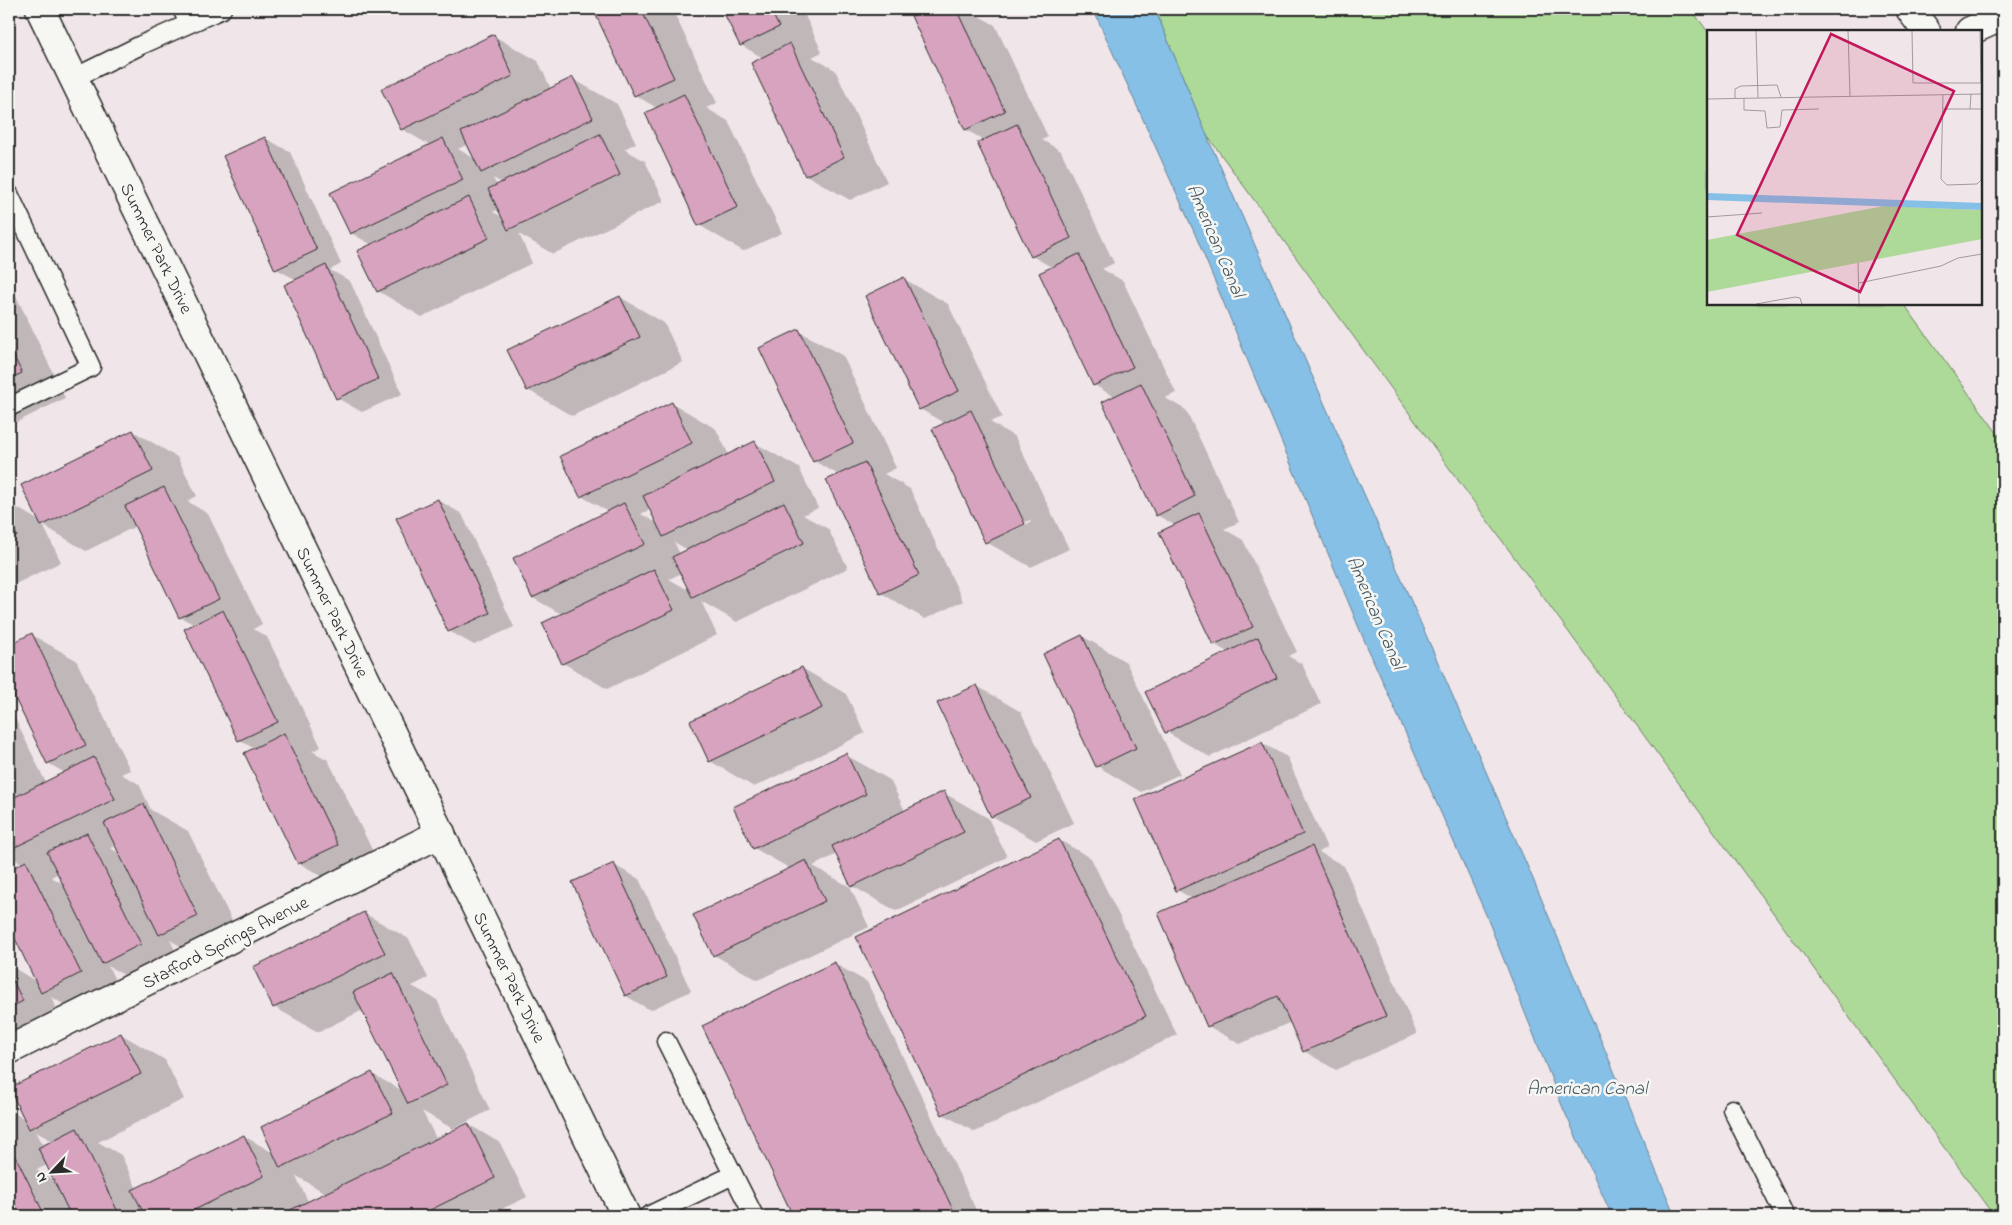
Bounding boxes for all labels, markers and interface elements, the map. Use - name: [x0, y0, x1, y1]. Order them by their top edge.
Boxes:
- inset map: [1707, 30, 1982, 305]
- street label: Summer Park Drive: [112, 179, 199, 319]
- water label: American Canal: [1179, 180, 1252, 304]
- street label: Summer Park Drive: [288, 543, 375, 683]
- water label: American Canal: [1339, 552, 1412, 676]
- street label: Stafford Springs Avenue: [138, 890, 315, 998]
- street label: Summer Park Drive: [465, 908, 552, 1048]
- water label: American Canal: [1527, 1076, 1650, 1103]
- north arrow: [28, 1148, 78, 1198]
- text: N: [30, 1168, 53, 1186]

